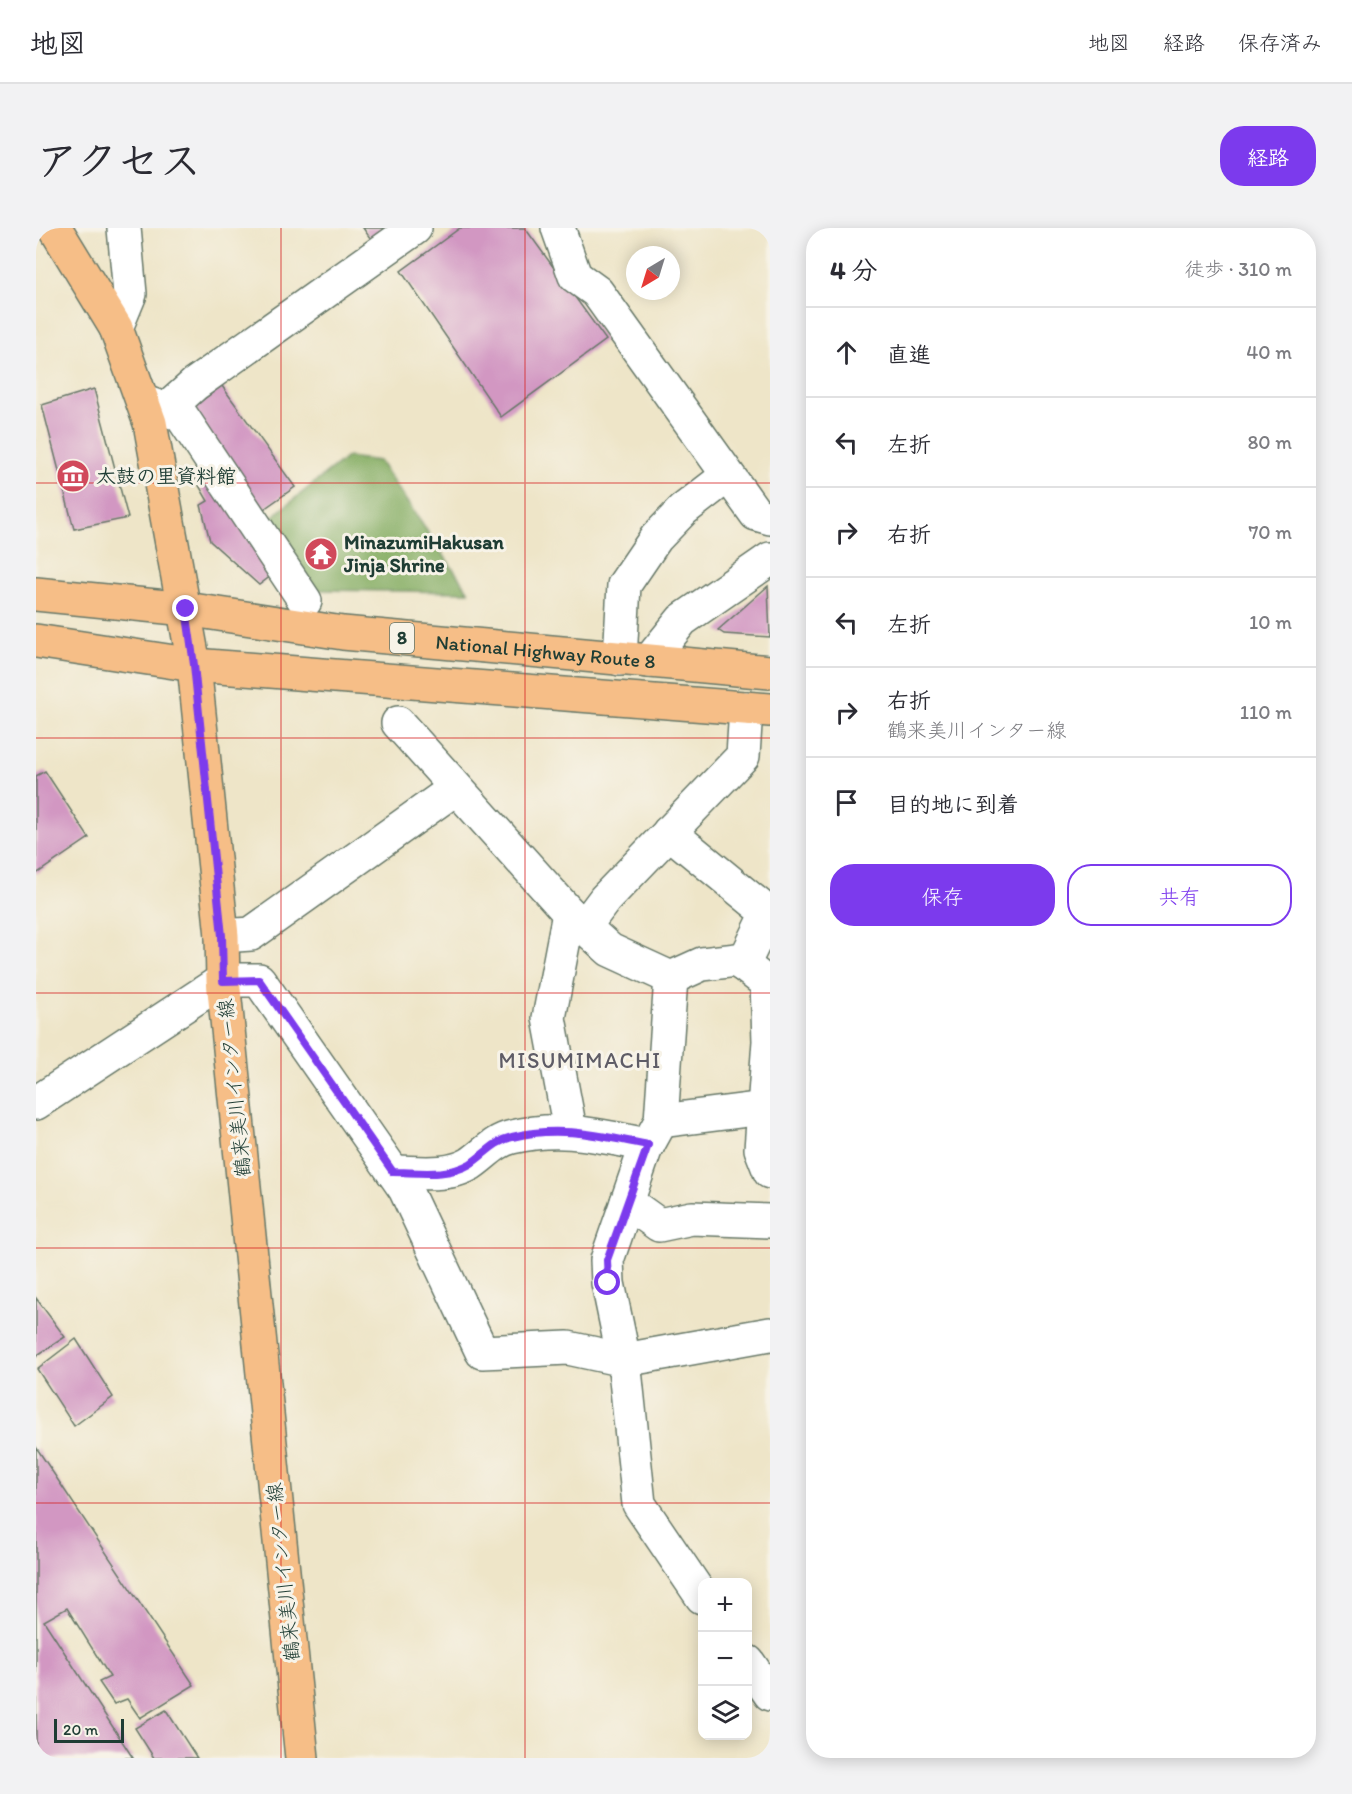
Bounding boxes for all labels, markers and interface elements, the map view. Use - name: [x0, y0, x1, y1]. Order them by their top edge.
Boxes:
- text: 地図: [30, 26, 86, 60]
- text: 地図: [1088, 30, 1130, 55]
- text: 経路: [1163, 30, 1205, 55]
- text: 保存済み: [1238, 30, 1322, 55]
- button: 経路: [1220, 126, 1316, 186]
- text: アクセス: [36, 135, 201, 186]
- north arrow: [626, 246, 680, 300]
- text: 4 分: [830, 254, 877, 286]
- text: 徒歩 · 310 m: [1184, 257, 1292, 281]
- icon: ahead: [830, 336, 863, 369]
- text: 40 m: [1246, 340, 1292, 364]
- text: 直進: [887, 341, 931, 368]
- icon: left: [830, 426, 863, 459]
- text: 80 m: [1247, 430, 1292, 454]
- text: 左折: [887, 431, 931, 458]
- museum icon: 太鼓の里資料館: [55, 458, 91, 494]
- place label: 太鼓の里資料館: [96, 464, 236, 488]
- icon: right: [830, 516, 863, 549]
- text: 70 m: [1248, 520, 1292, 544]
- text: 右折: [887, 521, 931, 548]
- place label: MinazumiHakusan Jinja Shrine: [343, 530, 505, 578]
- temple icon: MinazumiHakusan Jinja Shrine: [303, 536, 339, 572]
- route end: [172, 595, 198, 621]
- icon: left: [830, 606, 863, 639]
- text: 10 m: [1249, 610, 1292, 634]
- text: 左折: [887, 611, 931, 638]
- road number: 8: [390, 623, 414, 653]
- street label: National Highway Route 8: [434, 630, 657, 674]
- text: 右折: [887, 687, 931, 714]
- icon: right: [830, 696, 863, 729]
- text: 110 m: [1240, 700, 1292, 724]
- text: 鶴来美川インター線: [887, 718, 1066, 742]
- icon: arrive: [830, 786, 863, 819]
- text: 目的地に到着: [887, 791, 1019, 818]
- button: 保存: [830, 864, 1055, 926]
- button: 共有: [1067, 864, 1292, 926]
- street label: 鶴来美川インター線: [213, 998, 255, 1178]
- district label: MISUMIMACHI: [498, 1047, 662, 1074]
- route start: [594, 1269, 620, 1295]
- street label: 鶴来美川インター線: [262, 1482, 304, 1662]
- map controls: [698, 1578, 752, 1740]
- button: +: [698, 1578, 752, 1632]
- button: −: [698, 1632, 752, 1686]
- button: layers: [698, 1686, 752, 1740]
- scale bar: [54, 1716, 124, 1744]
- text: 20 m: [63, 1720, 98, 1739]

